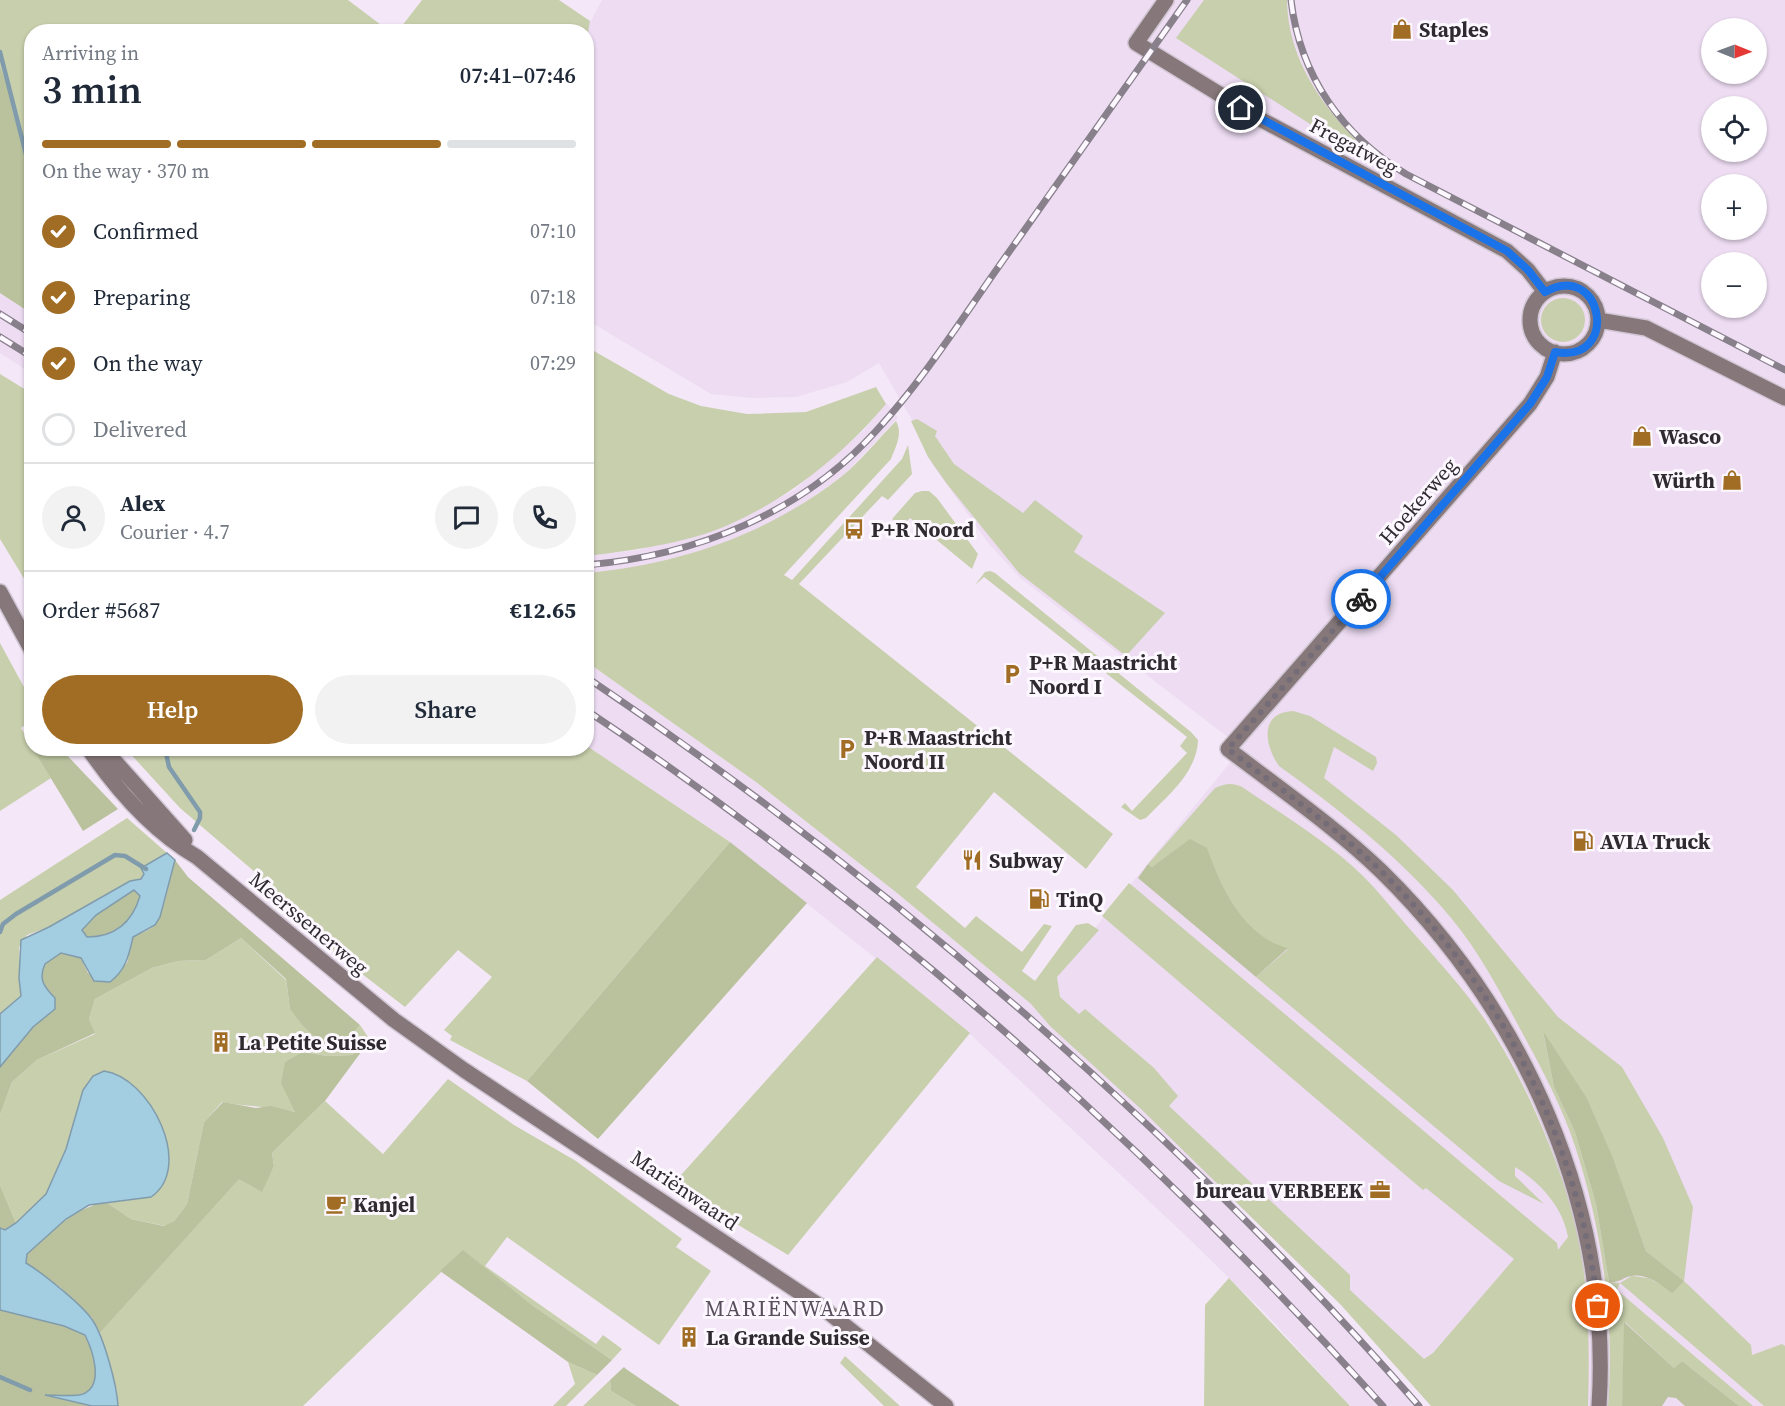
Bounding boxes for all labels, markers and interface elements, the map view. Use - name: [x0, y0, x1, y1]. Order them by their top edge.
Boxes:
- place label: Staples: [1419, 15, 1489, 44]
- shop icon: Staples: [1390, 17, 1414, 41]
- north arrow: [1701, 18, 1767, 84]
- map controls: [1701, 18, 1767, 318]
- text: Arriving in: [42, 39, 139, 67]
- text: 07:41–07:46: [460, 60, 576, 90]
- text: 3 min: [42, 63, 142, 116]
- pin: [1215, 82, 1266, 133]
- icon: home: [1224, 91, 1257, 124]
- button: locate: [1701, 96, 1767, 162]
- street label: Fregatweg: [1305, 111, 1404, 182]
- text: On the way · 370 m: [42, 157, 209, 185]
- button: +: [1701, 174, 1767, 240]
- icon: check: [42, 215, 75, 248]
- text: Confirmed: [93, 216, 198, 246]
- text: 07:10: [530, 217, 576, 245]
- button: −: [1701, 252, 1767, 318]
- icon: check: [42, 281, 75, 314]
- text: Preparing: [93, 282, 190, 312]
- text: 07:18: [530, 283, 576, 311]
- icon: check: [42, 347, 75, 380]
- text: On the way: [93, 348, 202, 378]
- text: 07:29: [530, 349, 576, 377]
- text: Delivered: [93, 414, 187, 444]
- place label: Wasco: [1659, 422, 1721, 451]
- shop icon: Wasco: [1630, 424, 1654, 448]
- street label: Hoekerweg: [1372, 451, 1464, 551]
- place label: Würth: [1652, 466, 1715, 495]
- shop icon: Würth: [1720, 468, 1744, 492]
- button: person: [42, 486, 105, 549]
- button: chat: [435, 486, 498, 549]
- button: phone: [513, 486, 576, 549]
- text: Alex: [120, 488, 165, 518]
- place label: P+R Noord: [871, 515, 975, 544]
- bus stop icon: P+R Noord: [842, 517, 866, 541]
- text: Courier · 4.7: [120, 518, 229, 546]
- courier: [1331, 569, 1391, 629]
- icon: bike: [1345, 583, 1378, 616]
- text: Order #5687: [42, 595, 160, 625]
- text: €12.65: [510, 595, 576, 625]
- place label: P+R Maastricht Noord I: [1029, 648, 1177, 701]
- parking icon: P+R Maastricht Noord I: [1000, 662, 1024, 686]
- button: Help: [42, 675, 303, 744]
- button: Share: [315, 675, 576, 744]
- place label: P+R Maastricht Noord II: [864, 723, 1012, 776]
- parking icon: P+R Maastricht Noord II: [835, 737, 859, 761]
- place label: AVIA Truck: [1600, 827, 1711, 856]
- fuel station icon: AVIA Truck: [1571, 829, 1595, 853]
- place label: Subway: [989, 846, 1064, 875]
- restaurant icon: Subway: [960, 848, 984, 872]
- street label: Meerssenerweg: [243, 865, 375, 982]
- place label: TinQ: [1056, 885, 1103, 914]
- fuel station icon: TinQ: [1027, 887, 1051, 911]
- place label: La Petite Suisse: [238, 1028, 387, 1057]
- building icon: La Petite Suisse: [209, 1030, 233, 1054]
- street label: Mariënwaard: [625, 1143, 745, 1237]
- place label: bureau VERBEEK: [1196, 1176, 1363, 1205]
- office icon: bureau VERBEEK: [1368, 1178, 1392, 1202]
- place label: Kanjel: [353, 1190, 415, 1219]
- cafe icon: Kanjel: [324, 1192, 348, 1216]
- pin: [1572, 1280, 1623, 1331]
- icon: bag: [1581, 1289, 1614, 1322]
- district label: MARIËNWAARD: [705, 1293, 885, 1323]
- place label: La Grande Suisse: [706, 1323, 870, 1352]
- building icon: La Grande Suisse: [677, 1325, 701, 1349]

